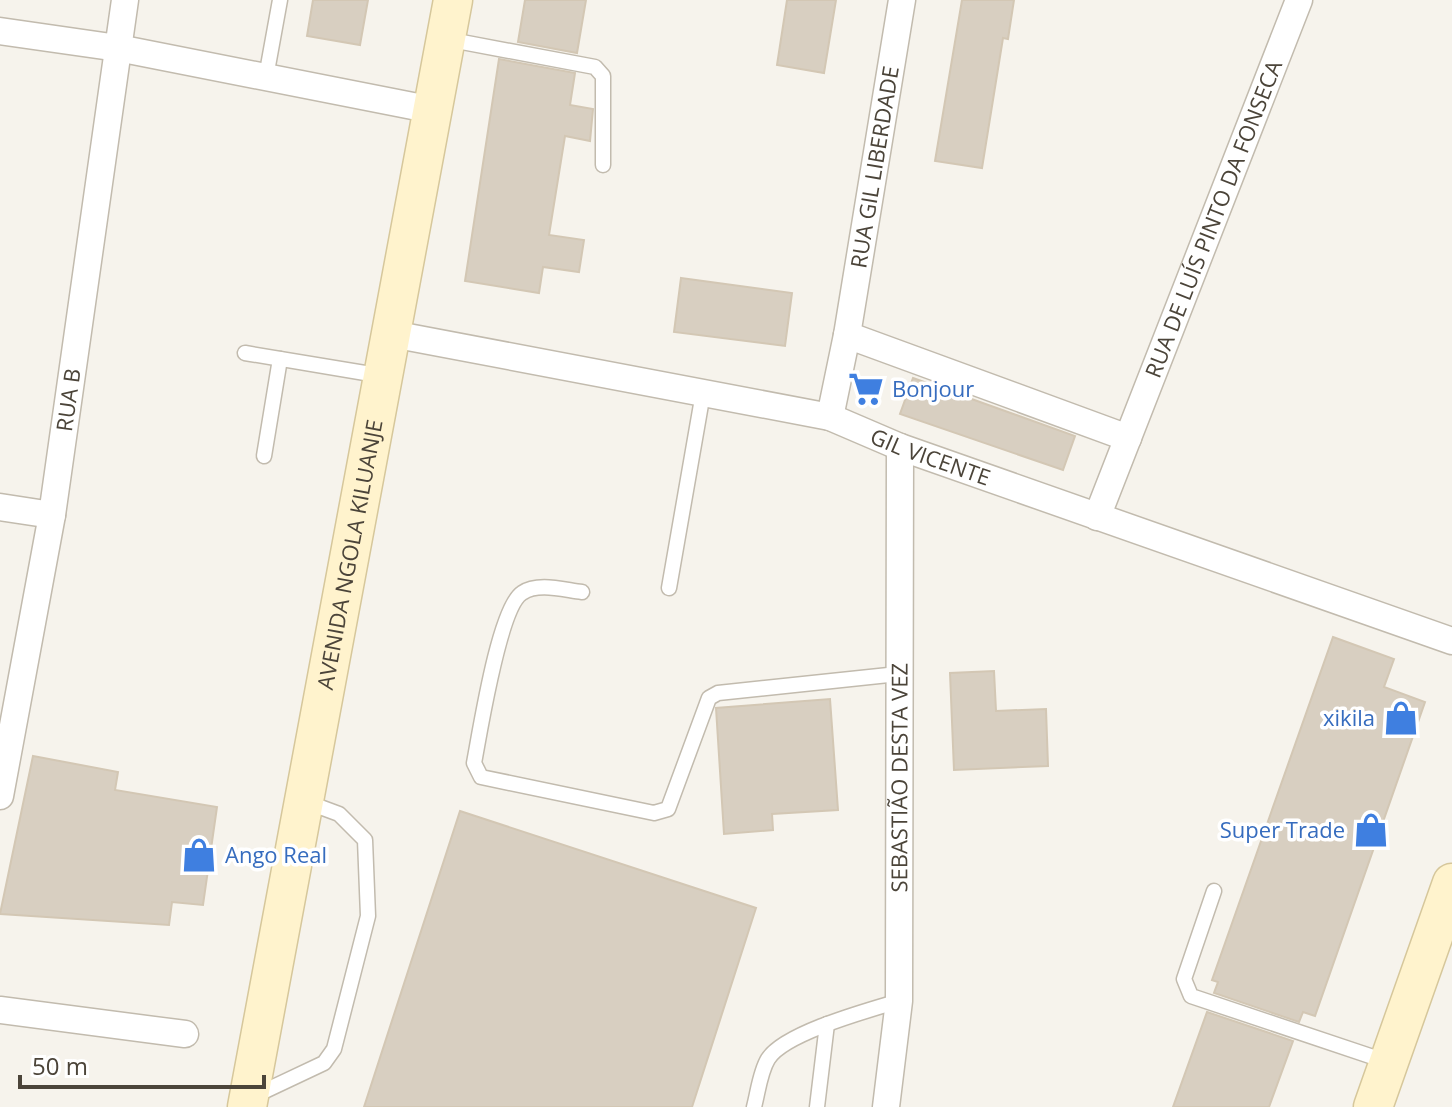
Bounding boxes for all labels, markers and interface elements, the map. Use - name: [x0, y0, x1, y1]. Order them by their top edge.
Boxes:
- street label: RUA DE LUÍS PINTO DA FONSECA: [1137, 55, 1288, 382]
- street label: RUA GIL LIBERDADE: [842, 64, 905, 270]
- street label: RUA B: [48, 366, 87, 433]
- supermarket icon: Bonjour: [847, 370, 885, 408]
- place label: Bonjour: [892, 373, 974, 403]
- street label: AVENIDA NGOLA KILUANJE: [309, 417, 389, 692]
- street label: GIL VICENTE: [866, 420, 995, 492]
- street label: SEBASTIÃO DESTA VEZ: [883, 663, 914, 893]
- shop icon: xikila: [1382, 699, 1420, 737]
- place label: xikila: [1323, 702, 1375, 732]
- shop icon: Super Trade: [1352, 811, 1390, 849]
- place label: Super Trade: [1220, 814, 1345, 844]
- shop icon: Ango Real: [180, 836, 218, 874]
- place label: Ango Real: [225, 839, 327, 869]
- scale bar: [20, 1039, 264, 1089]
- text: 50 m: [32, 1049, 88, 1082]

